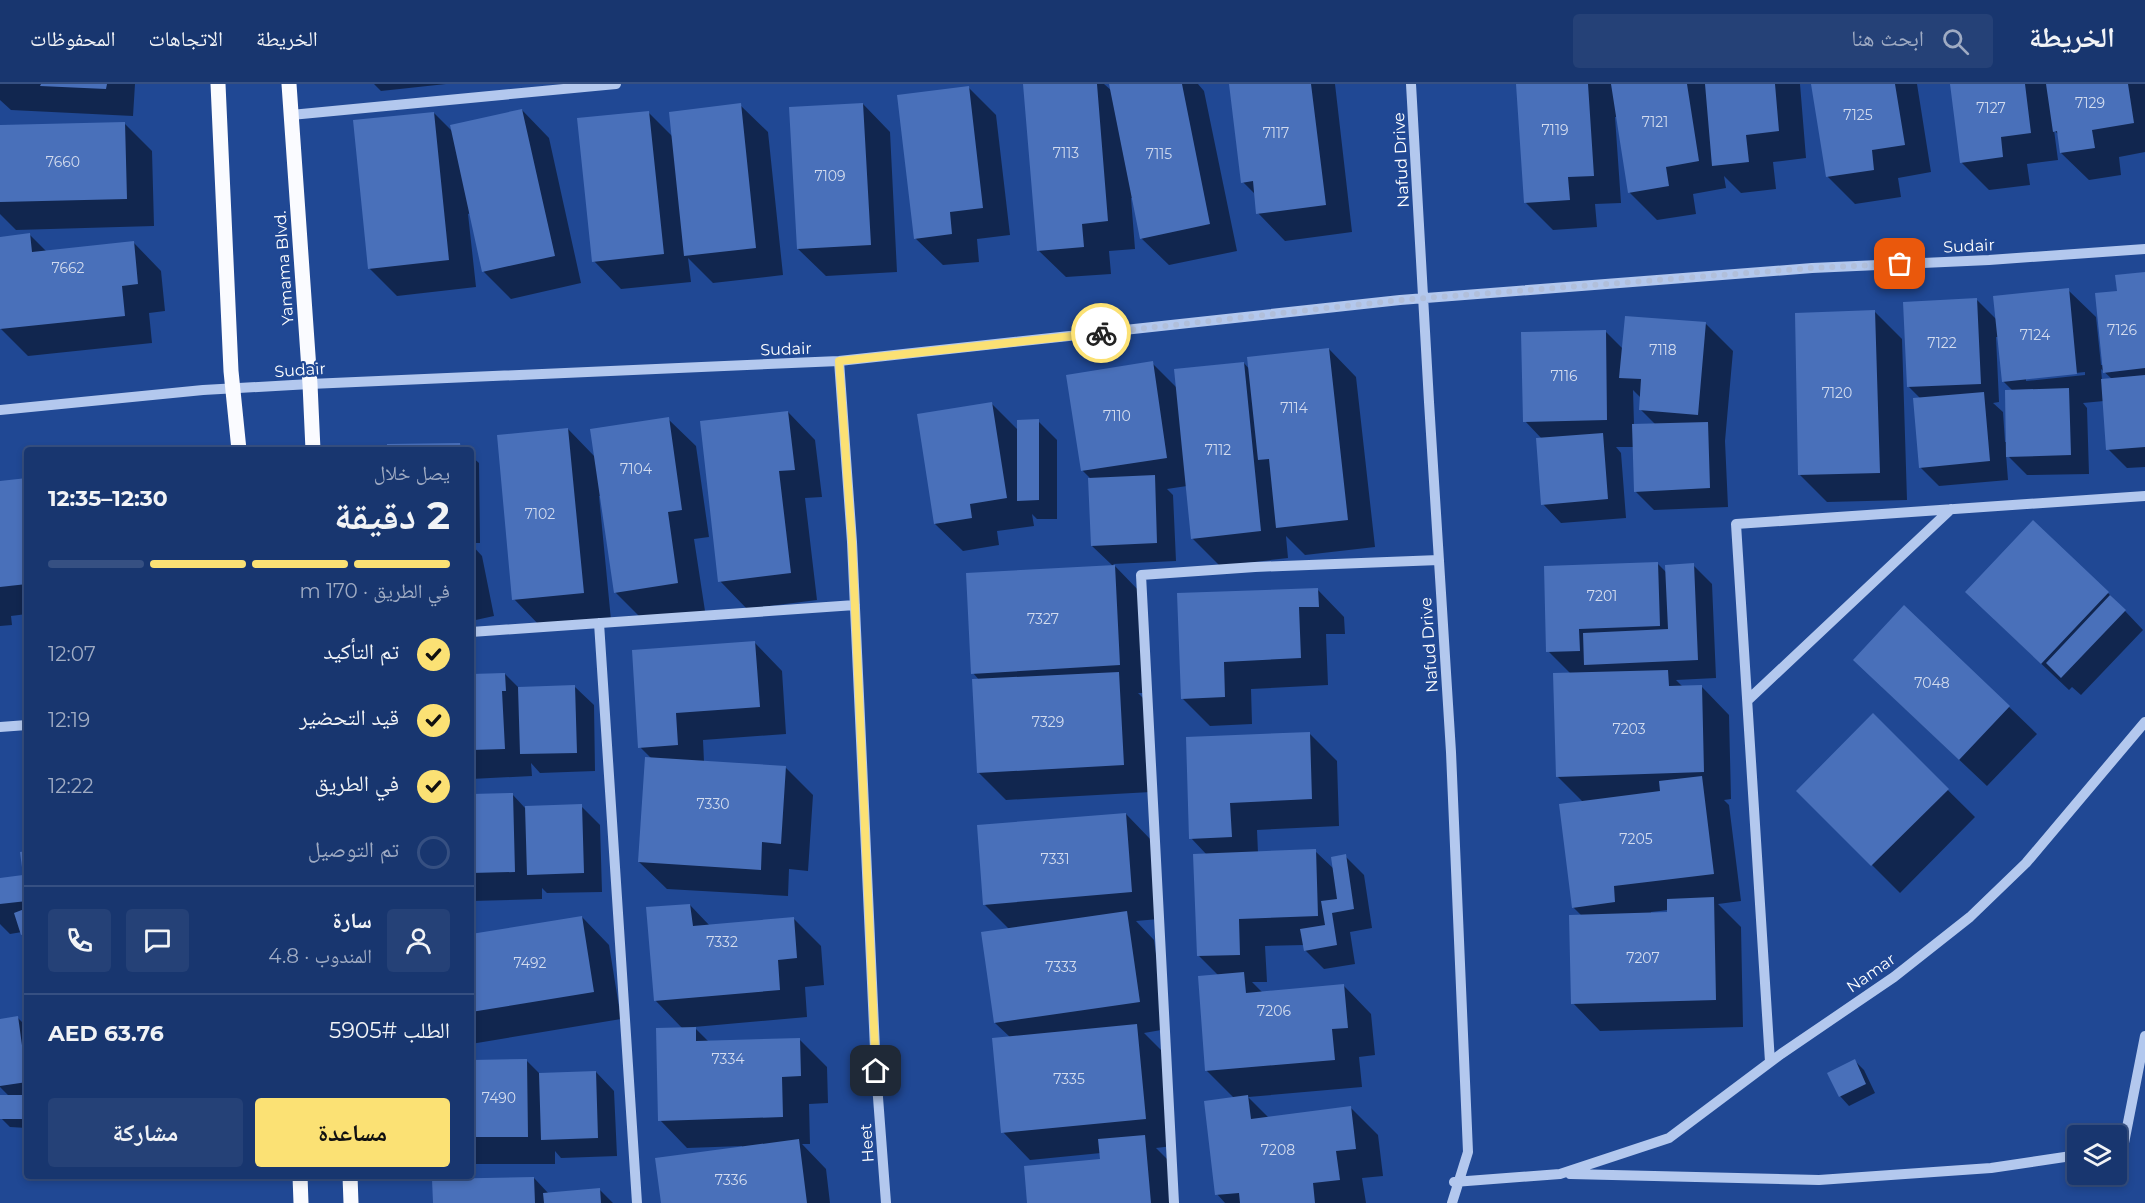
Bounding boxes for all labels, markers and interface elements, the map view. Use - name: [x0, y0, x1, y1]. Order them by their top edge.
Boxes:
- search box: [1573, 14, 1993, 68]
- text: الخريطة: [2029, 20, 2115, 54]
- text: ابحث هنا: [1851, 25, 1924, 52]
- icon: search: [1939, 25, 1972, 58]
- text: المحفوظات: [30, 26, 115, 51]
- text: الاتجاهات: [148, 26, 223, 51]
- text: الخريطة: [256, 26, 318, 51]
- house number: 7129: [2075, 94, 2105, 112]
- house number: 7127: [1976, 99, 2006, 117]
- house number: 7125: [1843, 106, 1873, 124]
- street label: Nafud Drive: [1389, 112, 1413, 208]
- house number: 7121: [1642, 113, 1668, 131]
- house number: 7119: [1541, 121, 1569, 139]
- house number: 7117: [1263, 124, 1289, 142]
- house number: 7113: [1053, 144, 1079, 162]
- house number: 7115: [1146, 145, 1172, 163]
- house number: 7660: [46, 153, 80, 171]
- house number: 7109: [814, 167, 846, 185]
- street label: Yamama Blvd.: [271, 210, 297, 326]
- street label: Sudair: [1943, 235, 1995, 257]
- pin: [1874, 238, 1925, 289]
- icon: bag: [1883, 247, 1916, 280]
- house number: 7662: [52, 259, 85, 277]
- courier: [1071, 303, 1131, 363]
- icon: bike: [1085, 317, 1118, 350]
- house number: 7126: [2107, 321, 2137, 339]
- house number: 7124: [2020, 326, 2051, 344]
- house number: 7122: [1927, 334, 1957, 352]
- street label: Sudair: [760, 339, 812, 359]
- house number: 7118: [1649, 341, 1677, 359]
- street label: Sudair: [274, 359, 326, 381]
- house number: 7116: [1550, 367, 1578, 385]
- house number: 7120: [1822, 384, 1852, 402]
- house number: 7114: [1280, 399, 1309, 417]
- house number: 7110: [1103, 407, 1131, 425]
- house number: 7112: [1205, 441, 1231, 459]
- house number: 7104: [620, 460, 653, 478]
- text: يصل خلال: [374, 461, 450, 485]
- text: 12:30–12:35: [48, 485, 168, 512]
- text: 2 دقيقة: [334, 491, 450, 539]
- house number: 7102: [525, 505, 555, 523]
- text: في الطريق · 170 m: [299, 579, 450, 603]
- house number: 7201: [1587, 587, 1617, 605]
- street label: Nafud Drive: [1416, 597, 1442, 693]
- house number: 7327: [1027, 610, 1059, 628]
- text: تم التأكيد: [323, 638, 399, 665]
- icon: check: [417, 638, 450, 671]
- text: 12:07: [48, 642, 96, 666]
- house number: 7048: [1914, 674, 1950, 692]
- text: قيد التحضير: [299, 704, 399, 731]
- icon: check: [417, 704, 450, 737]
- text: 12:19: [48, 708, 90, 732]
- house number: 7329: [1032, 713, 1064, 731]
- house number: 7203: [1612, 720, 1646, 738]
- text: في الطريق: [315, 770, 399, 797]
- icon: check: [417, 770, 450, 803]
- text: 12:22: [48, 774, 94, 798]
- house number: 7330: [696, 795, 730, 813]
- house number: 7205: [1619, 830, 1653, 848]
- text: تم التوصيل: [308, 836, 399, 863]
- house number: 7331: [1041, 850, 1069, 868]
- text: سارة: [333, 907, 372, 934]
- button: phone: [48, 909, 111, 972]
- button: chat: [126, 909, 189, 972]
- button: person: [387, 909, 450, 972]
- house number: 7332: [706, 933, 738, 951]
- text: المندوب · 4.8: [268, 944, 372, 968]
- house number: 7207: [1626, 949, 1660, 967]
- street label: Namar: [1843, 949, 1899, 997]
- house number: 7492: [514, 954, 547, 972]
- house number: 7333: [1045, 958, 1077, 976]
- house number: 7206: [1257, 1002, 1291, 1020]
- text: الطلب #5905: [329, 1017, 450, 1044]
- text: AED 63.76: [48, 1020, 164, 1047]
- pin: [850, 1045, 901, 1096]
- house number: 7334: [711, 1050, 745, 1068]
- icon: home: [859, 1054, 892, 1087]
- house number: 7335: [1053, 1070, 1085, 1088]
- house number: 7490: [482, 1089, 516, 1107]
- button: مشاركة: [48, 1098, 243, 1167]
- button: مساعدة: [255, 1098, 450, 1167]
- street label: Heet: [856, 1122, 878, 1163]
- map controls: [2067, 1125, 2127, 1185]
- button: layers: [2067, 1125, 2127, 1185]
- house number: 7208: [1261, 1141, 1295, 1159]
- house number: 7336: [715, 1171, 748, 1189]

